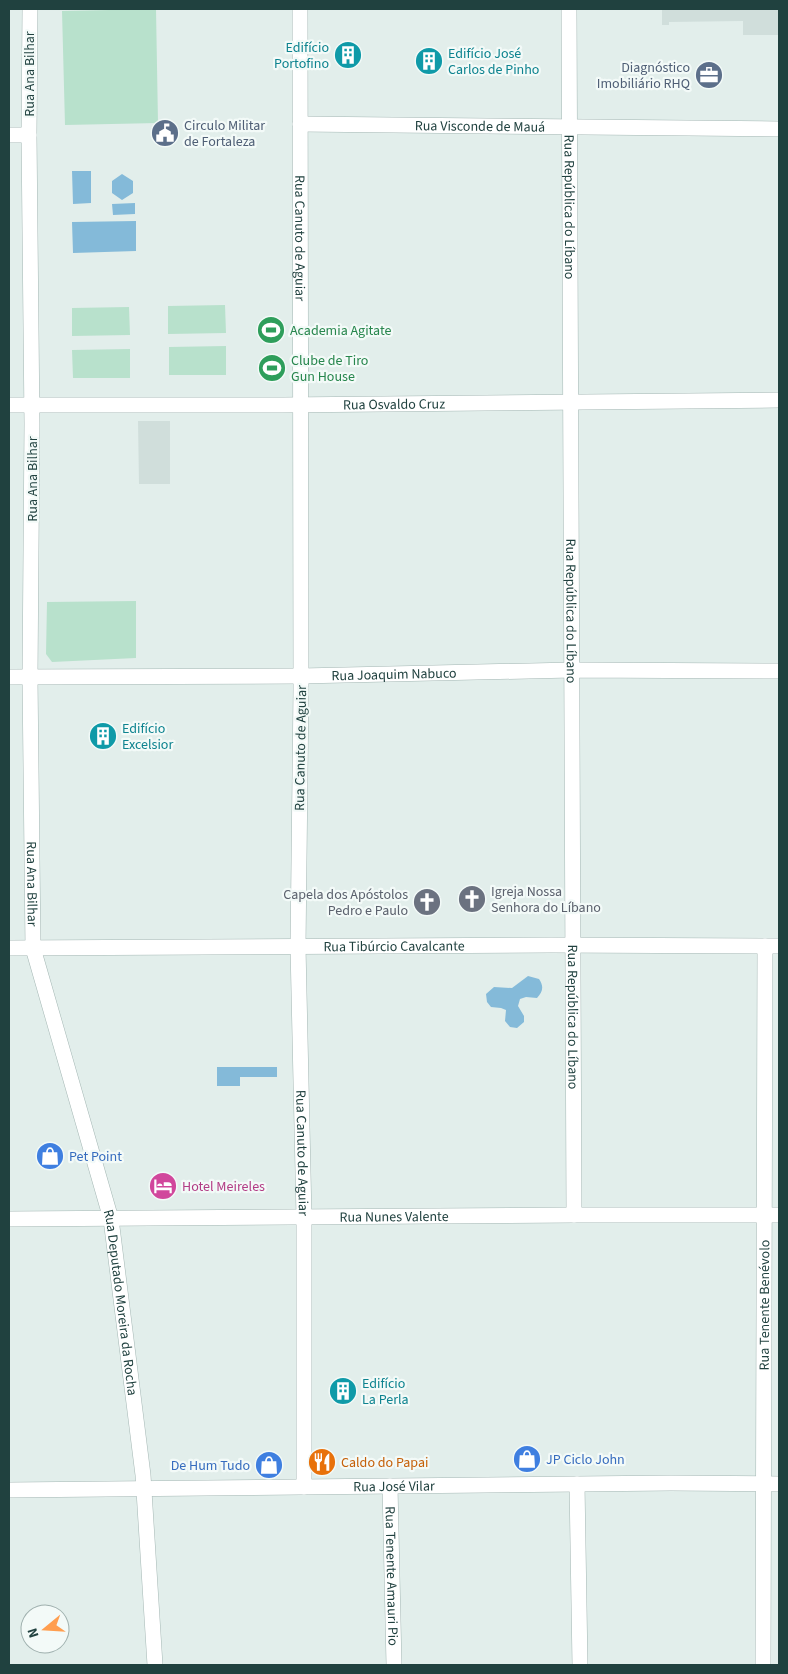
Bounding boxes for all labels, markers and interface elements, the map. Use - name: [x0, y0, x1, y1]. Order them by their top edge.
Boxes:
- street label: Rua Ana Bilhar: [20, 31, 40, 117]
- place label: Edifício Portofino: [274, 38, 329, 74]
- building icon: Edifício Portofino: [333, 40, 363, 70]
- place label: Edifício José Carlos de Pinho: [448, 44, 539, 80]
- building icon: Edifício José Carlos de Pinho: [414, 46, 444, 76]
- place label: Diagnóstico Imobiliário RHQ: [597, 58, 690, 94]
- office icon: Diagnóstico Imobiliário RHQ: [694, 60, 724, 90]
- place label: Circulo Militar de Fortaleza: [184, 116, 265, 152]
- street label: Rua Visconde de Mauá: [415, 116, 545, 138]
- public building icon: Circulo Militar de Fortaleza: [150, 118, 180, 148]
- street label: Rua República do Líbano: [559, 135, 579, 279]
- street label: Rua Canuto de Aguiar: [289, 175, 309, 301]
- sports icon: Academia Agitate: [256, 315, 286, 345]
- place label: Academia Agitate: [290, 321, 391, 341]
- place label: Clube de Tiro Gun House: [291, 351, 368, 387]
- sports icon: Clube de Tiro Gun House: [257, 353, 287, 383]
- street label: Rua Osvaldo Cruz: [343, 394, 445, 415]
- street label: Rua Ana Bilhar: [23, 436, 43, 522]
- street label: Rua República do Líbano: [560, 539, 581, 683]
- street label: Rua Joaquim Nabuco: [331, 664, 457, 686]
- street label: Rua Canuto de Aguiar: [290, 685, 312, 811]
- place label: Edifício Excelsior: [122, 719, 173, 755]
- building icon: Edifício Excelsior: [88, 721, 118, 751]
- street label: Rua Ana Bilhar: [21, 841, 42, 927]
- place label: Igreja Nossa Senhora do Líbano: [491, 882, 601, 918]
- church icon: Igreja Nossa Senhora do Líbano: [457, 884, 487, 914]
- place label: Capela dos Apóstolos Pedro e Paulo: [283, 885, 408, 921]
- church icon: Capela dos Apóstolos Pedro e Paulo: [412, 887, 442, 917]
- street label: Rua Tibúrcio Cavalcante: [323, 936, 465, 957]
- street label: Rua República do Líbano: [562, 945, 582, 1089]
- street label: Rua Canuto de Aguiar: [290, 1090, 313, 1216]
- shop icon: Pet Point: [35, 1141, 65, 1171]
- place label: Pet Point: [69, 1147, 122, 1167]
- hotel icon: Hotel Meireles: [148, 1171, 178, 1201]
- place label: Hotel Meireles: [182, 1177, 265, 1197]
- street label: Rua Deputado Moreira da Rocha: [98, 1207, 142, 1397]
- street label: Rua Nunes Valente: [339, 1207, 449, 1228]
- street label: Rua Tenente Benévolo: [755, 1240, 775, 1370]
- place label: Edifício La Perla: [362, 1374, 409, 1410]
- building icon: Edifício La Perla: [328, 1376, 358, 1406]
- shop icon: JP Ciclo John: [512, 1444, 542, 1474]
- restaurant icon: Caldo do Papai: [307, 1447, 337, 1477]
- shop icon: De Hum Tudo: [254, 1450, 284, 1480]
- place label: JP Ciclo John: [546, 1450, 625, 1470]
- place label: Caldo do Papai: [341, 1453, 428, 1473]
- place label: De Hum Tudo: [171, 1456, 250, 1476]
- street label: Rua José Vilar: [353, 1476, 435, 1497]
- street label: Rua Tenente Amauri Pio: [379, 1506, 403, 1646]
- north arrow: [20, 1604, 70, 1654]
- text: N: [23, 1625, 45, 1640]

